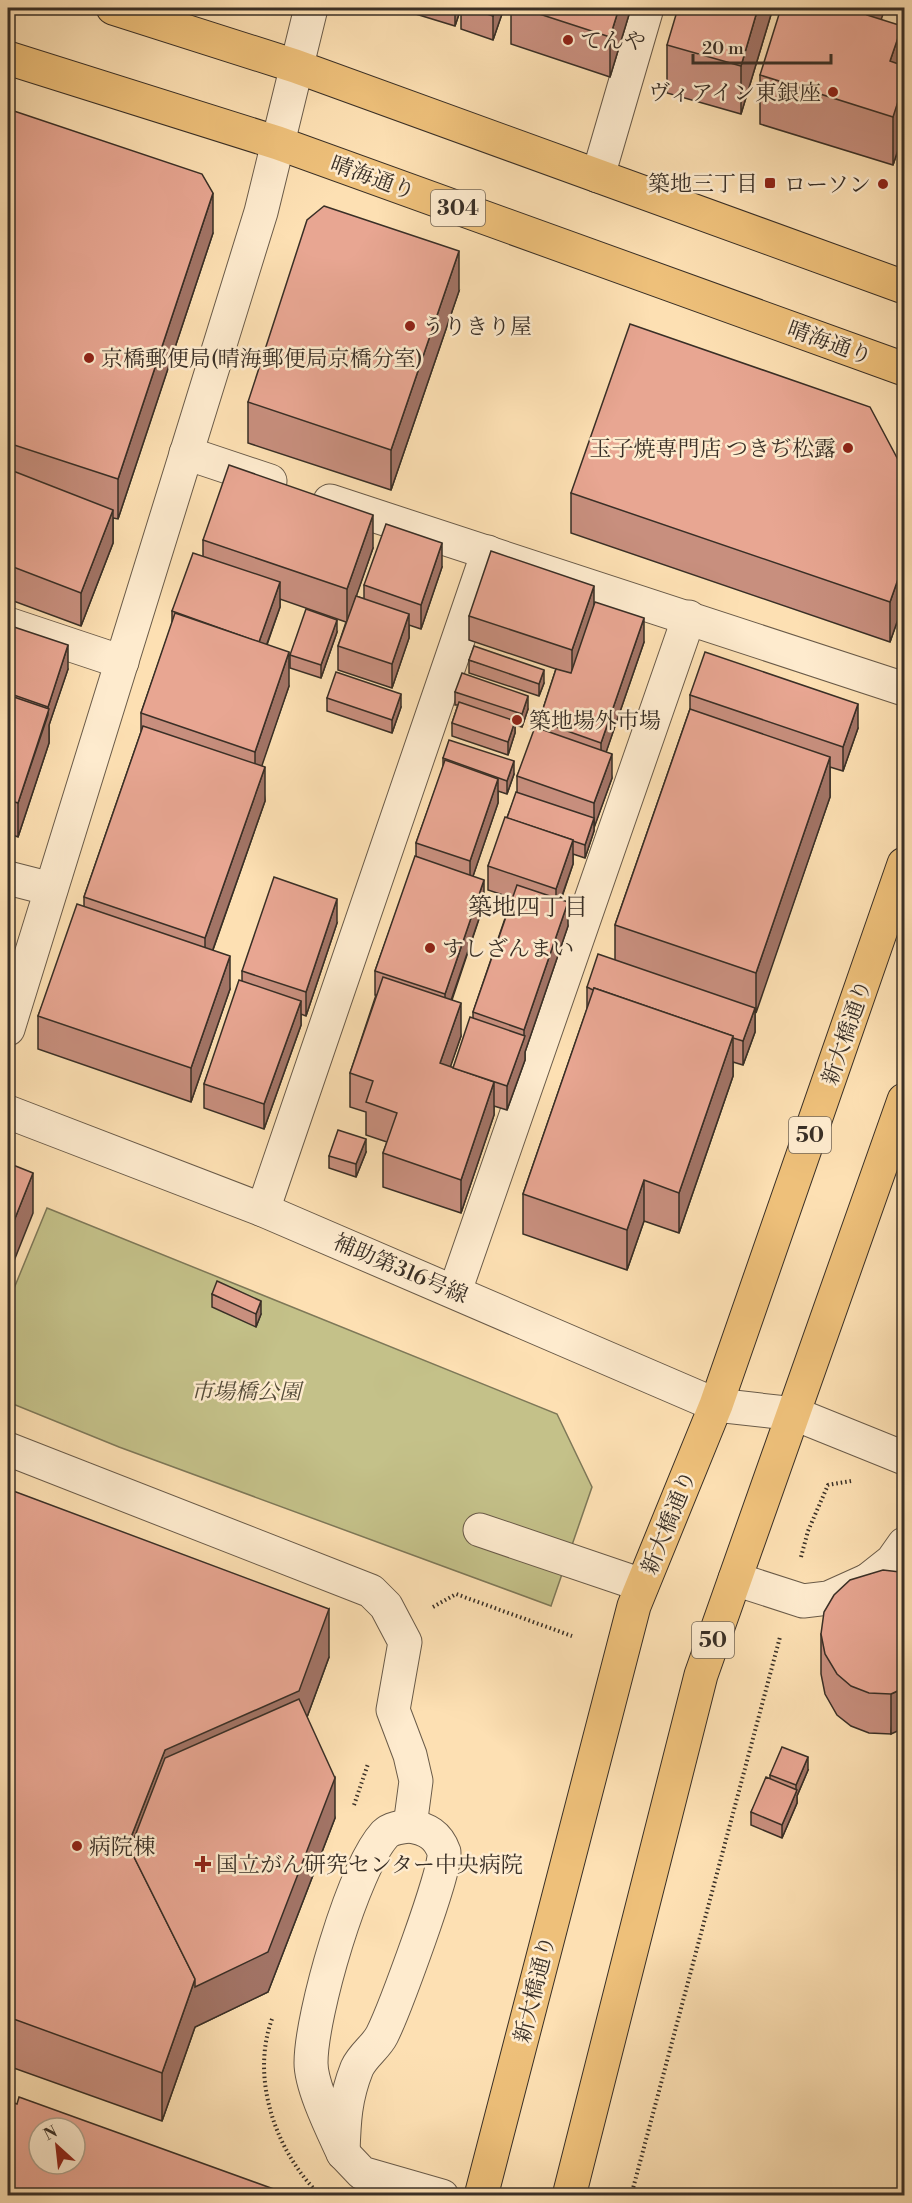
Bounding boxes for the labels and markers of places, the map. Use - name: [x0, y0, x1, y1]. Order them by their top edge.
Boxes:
- place label: てんや: [580, 28, 646, 55]
- marker: てんや: [561, 33, 575, 47]
- place label: ヴィアイン東銀座: [648, 80, 821, 107]
- marker: ヴィアイン東銀座: [826, 85, 840, 99]
- place label: 築地三丁目: [648, 171, 758, 198]
- place label: ローソン: [784, 172, 871, 199]
- marker: 築地三丁目: [763, 176, 777, 190]
- marker: ローソン: [876, 177, 890, 191]
- place label: うりきり屋: [422, 314, 532, 341]
- marker: うりきり屋: [403, 319, 417, 333]
- place label: 京橋郵便局(晴海郵便局京橋分室): [101, 346, 423, 373]
- marker: 京橋郵便局(晴海郵便局京橋分室): [82, 351, 96, 365]
- place label: 玉子焼専門店 つきぢ松露: [589, 436, 836, 463]
- marker: 玉子焼専門店 つきぢ松露: [841, 441, 855, 455]
- place label: 築地場外市場: [529, 708, 661, 735]
- marker: 築地場外市場: [510, 713, 524, 727]
- place label: すしざんまい: [442, 936, 574, 963]
- marker: すしざんまい: [423, 941, 437, 955]
- place label: 病院棟: [89, 1834, 155, 1861]
- marker: 病院棟: [70, 1839, 84, 1853]
- place label: 国立がん研究センター中央病院: [216, 1852, 523, 1879]
- marker: 国立がん研究センター中央病院: [194, 1855, 212, 1873]

